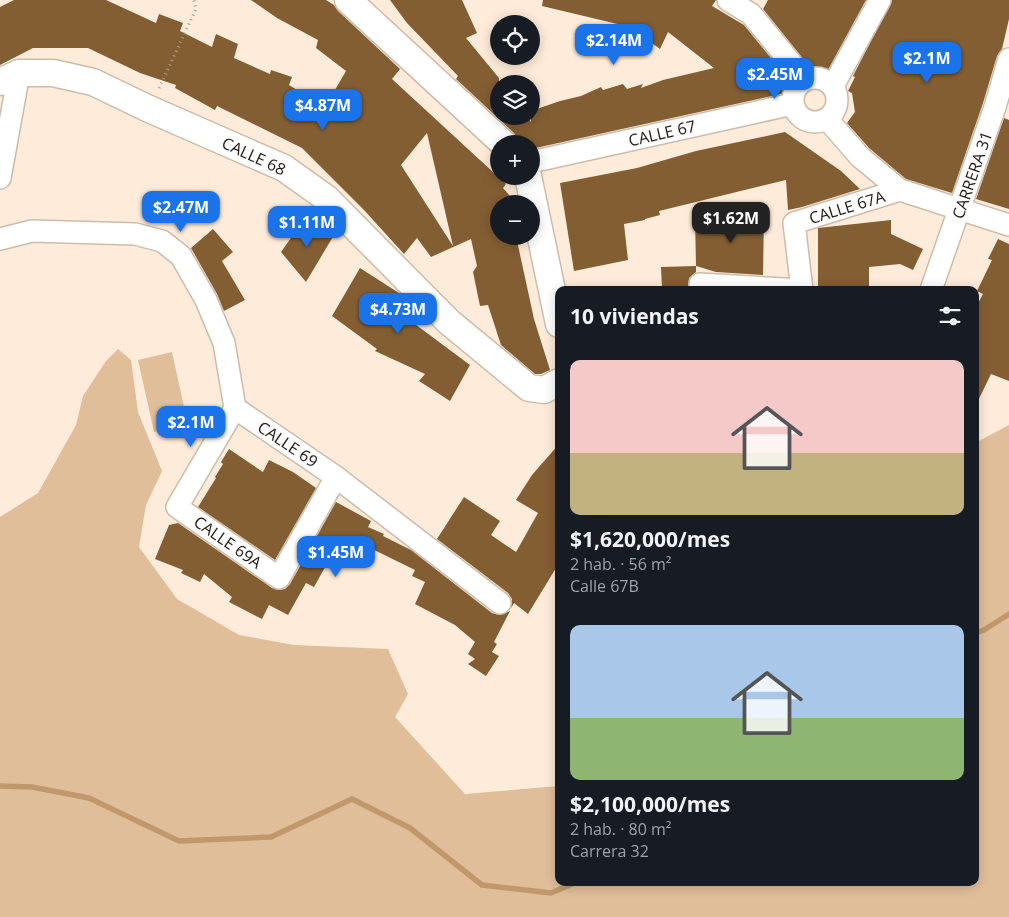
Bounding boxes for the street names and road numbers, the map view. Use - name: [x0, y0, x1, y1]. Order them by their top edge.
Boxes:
- street label: CALLE 67: [626, 115, 698, 151]
- street label: CARRERA 31: [947, 128, 997, 222]
- street label: CALLE 68: [218, 132, 290, 180]
- street label: CALLE 67A: [806, 185, 889, 229]
- street label: CALLE 69: [254, 416, 322, 472]
- street label: CALLE 69A: [190, 511, 267, 574]

